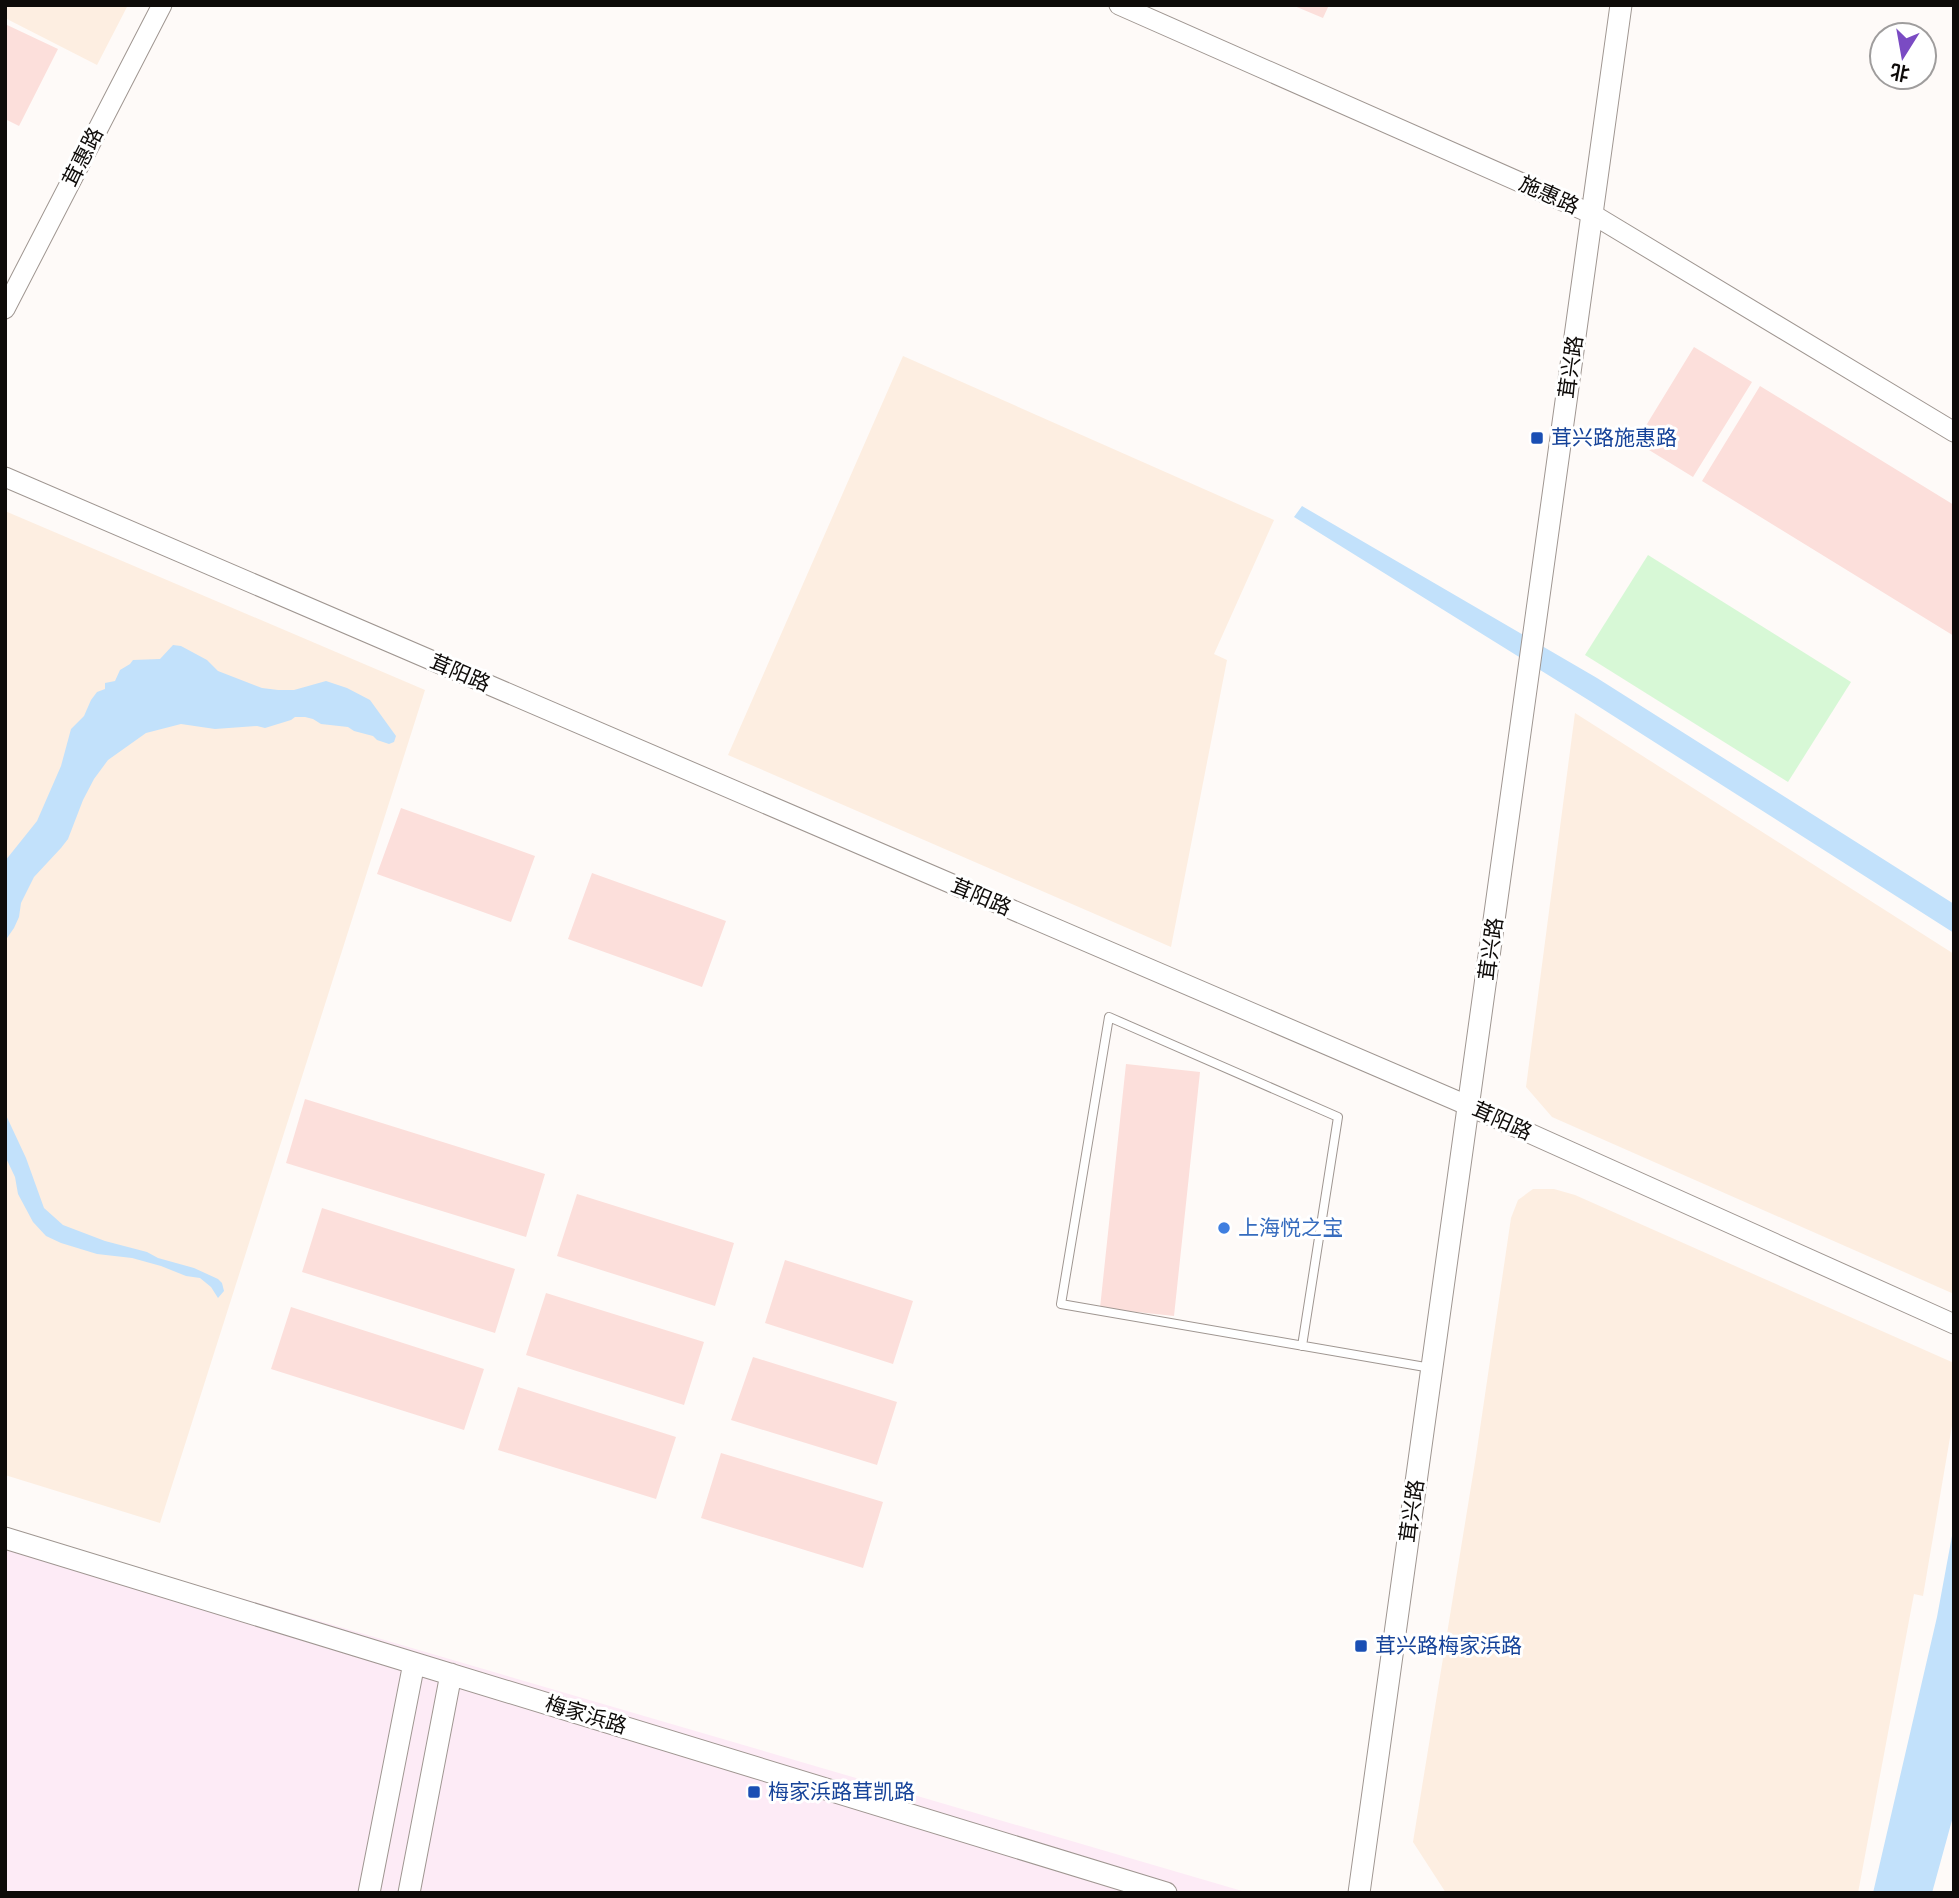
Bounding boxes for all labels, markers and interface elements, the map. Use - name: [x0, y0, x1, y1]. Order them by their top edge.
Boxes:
- north arrow: [1868, 21, 1938, 91]
- text: 北: [1888, 58, 1912, 86]
- street label: 茸惠路: [56, 123, 110, 191]
- street label: 施惠路: [1515, 169, 1583, 221]
- street label: 茸兴路: [1553, 334, 1589, 400]
- place label: 茸兴路施惠路: [1551, 424, 1677, 452]
- marker: 茸兴路施惠路: [1529, 430, 1545, 446]
- street label: 茸阳路: [426, 648, 494, 698]
- street label: 茸阳路: [947, 872, 1015, 922]
- street label: 茸兴路: [1473, 916, 1509, 982]
- street label: 茸阳路: [1468, 1095, 1536, 1147]
- place label: 上海悦之宝: [1238, 1214, 1343, 1242]
- marker: 上海悦之宝: [1216, 1220, 1232, 1236]
- street label: 茸兴路: [1394, 1478, 1430, 1544]
- place label: 茸兴路梅家浜路: [1375, 1632, 1522, 1660]
- marker: 茸兴路梅家浜路: [1353, 1638, 1369, 1654]
- street label: 梅家浜路: [542, 1689, 630, 1741]
- place label: 梅家浜路茸凯路: [768, 1778, 915, 1806]
- marker: 梅家浜路茸凯路: [746, 1784, 762, 1800]

